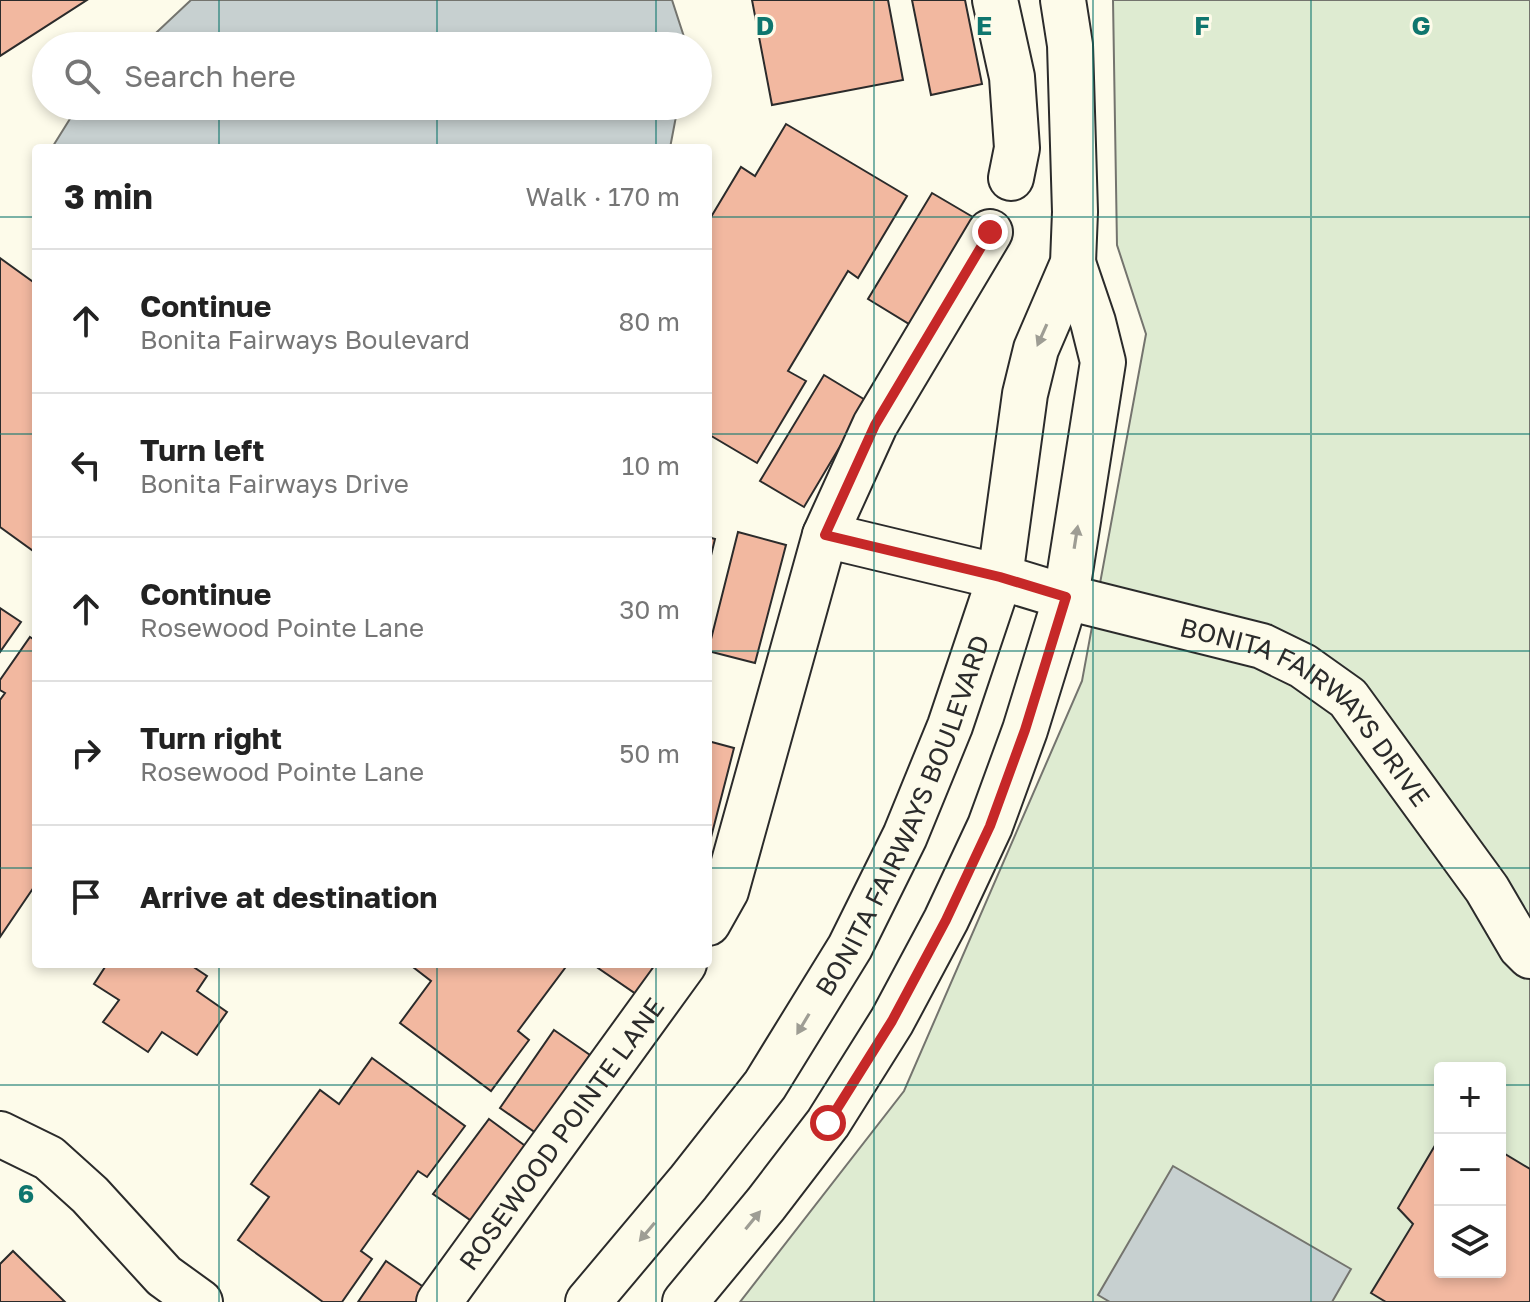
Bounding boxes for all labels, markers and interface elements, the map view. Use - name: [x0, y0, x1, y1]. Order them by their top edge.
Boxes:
- text: D: [756, 10, 774, 41]
- text: E: [976, 10, 992, 41]
- text: F: [1194, 10, 1210, 41]
- text: G: [1411, 10, 1431, 41]
- search box: [32, 32, 712, 120]
- icon: search: [60, 54, 104, 98]
- text: Search here: [124, 58, 296, 94]
- text: 3 min: [64, 176, 153, 216]
- text: Walk · 170 m: [526, 181, 680, 212]
- route end: [972, 214, 1008, 250]
- text: Continue: [140, 288, 271, 324]
- icon: ahead: [64, 299, 108, 343]
- text: 80 m: [619, 306, 680, 337]
- one-way arrow: [1035, 323, 1048, 347]
- text: Bonita Fairways Boulevard: [140, 324, 470, 355]
- text: Turn left: [140, 432, 265, 468]
- icon: left: [64, 443, 108, 487]
- text: 10 m: [622, 450, 680, 481]
- text: Bonita Fairways Drive: [140, 468, 409, 499]
- one-way arrow: [1070, 524, 1083, 549]
- text: Continue: [140, 576, 271, 612]
- icon: ahead: [64, 587, 108, 631]
- text: 30 m: [619, 594, 680, 625]
- street label: BONITA FAIRWAYS DRIVE: [1177, 611, 1437, 812]
- text: Rosewood Pointe Lane: [140, 612, 424, 643]
- street label: BONITA FAIRWAYS BOULEVARD: [808, 631, 995, 1001]
- text: Turn right: [140, 720, 282, 756]
- icon: right: [64, 731, 108, 775]
- text: 50 m: [619, 738, 680, 769]
- text: Rosewood Pointe Lane: [140, 756, 424, 787]
- icon: arrive: [64, 875, 108, 919]
- text: Arrive at destination: [140, 879, 437, 915]
- street label: ROSEWOOD POINTE LANE: [452, 991, 670, 1276]
- one-way arrow: [796, 1013, 810, 1035]
- map controls: [1434, 1062, 1506, 1278]
- button: +: [1434, 1062, 1506, 1134]
- route start: [810, 1105, 846, 1141]
- button: −: [1434, 1134, 1506, 1206]
- text: 6: [18, 1178, 34, 1209]
- button: layers: [1434, 1206, 1506, 1278]
- one-way arrow: [744, 1210, 761, 1230]
- one-way arrow: [639, 1221, 656, 1241]

